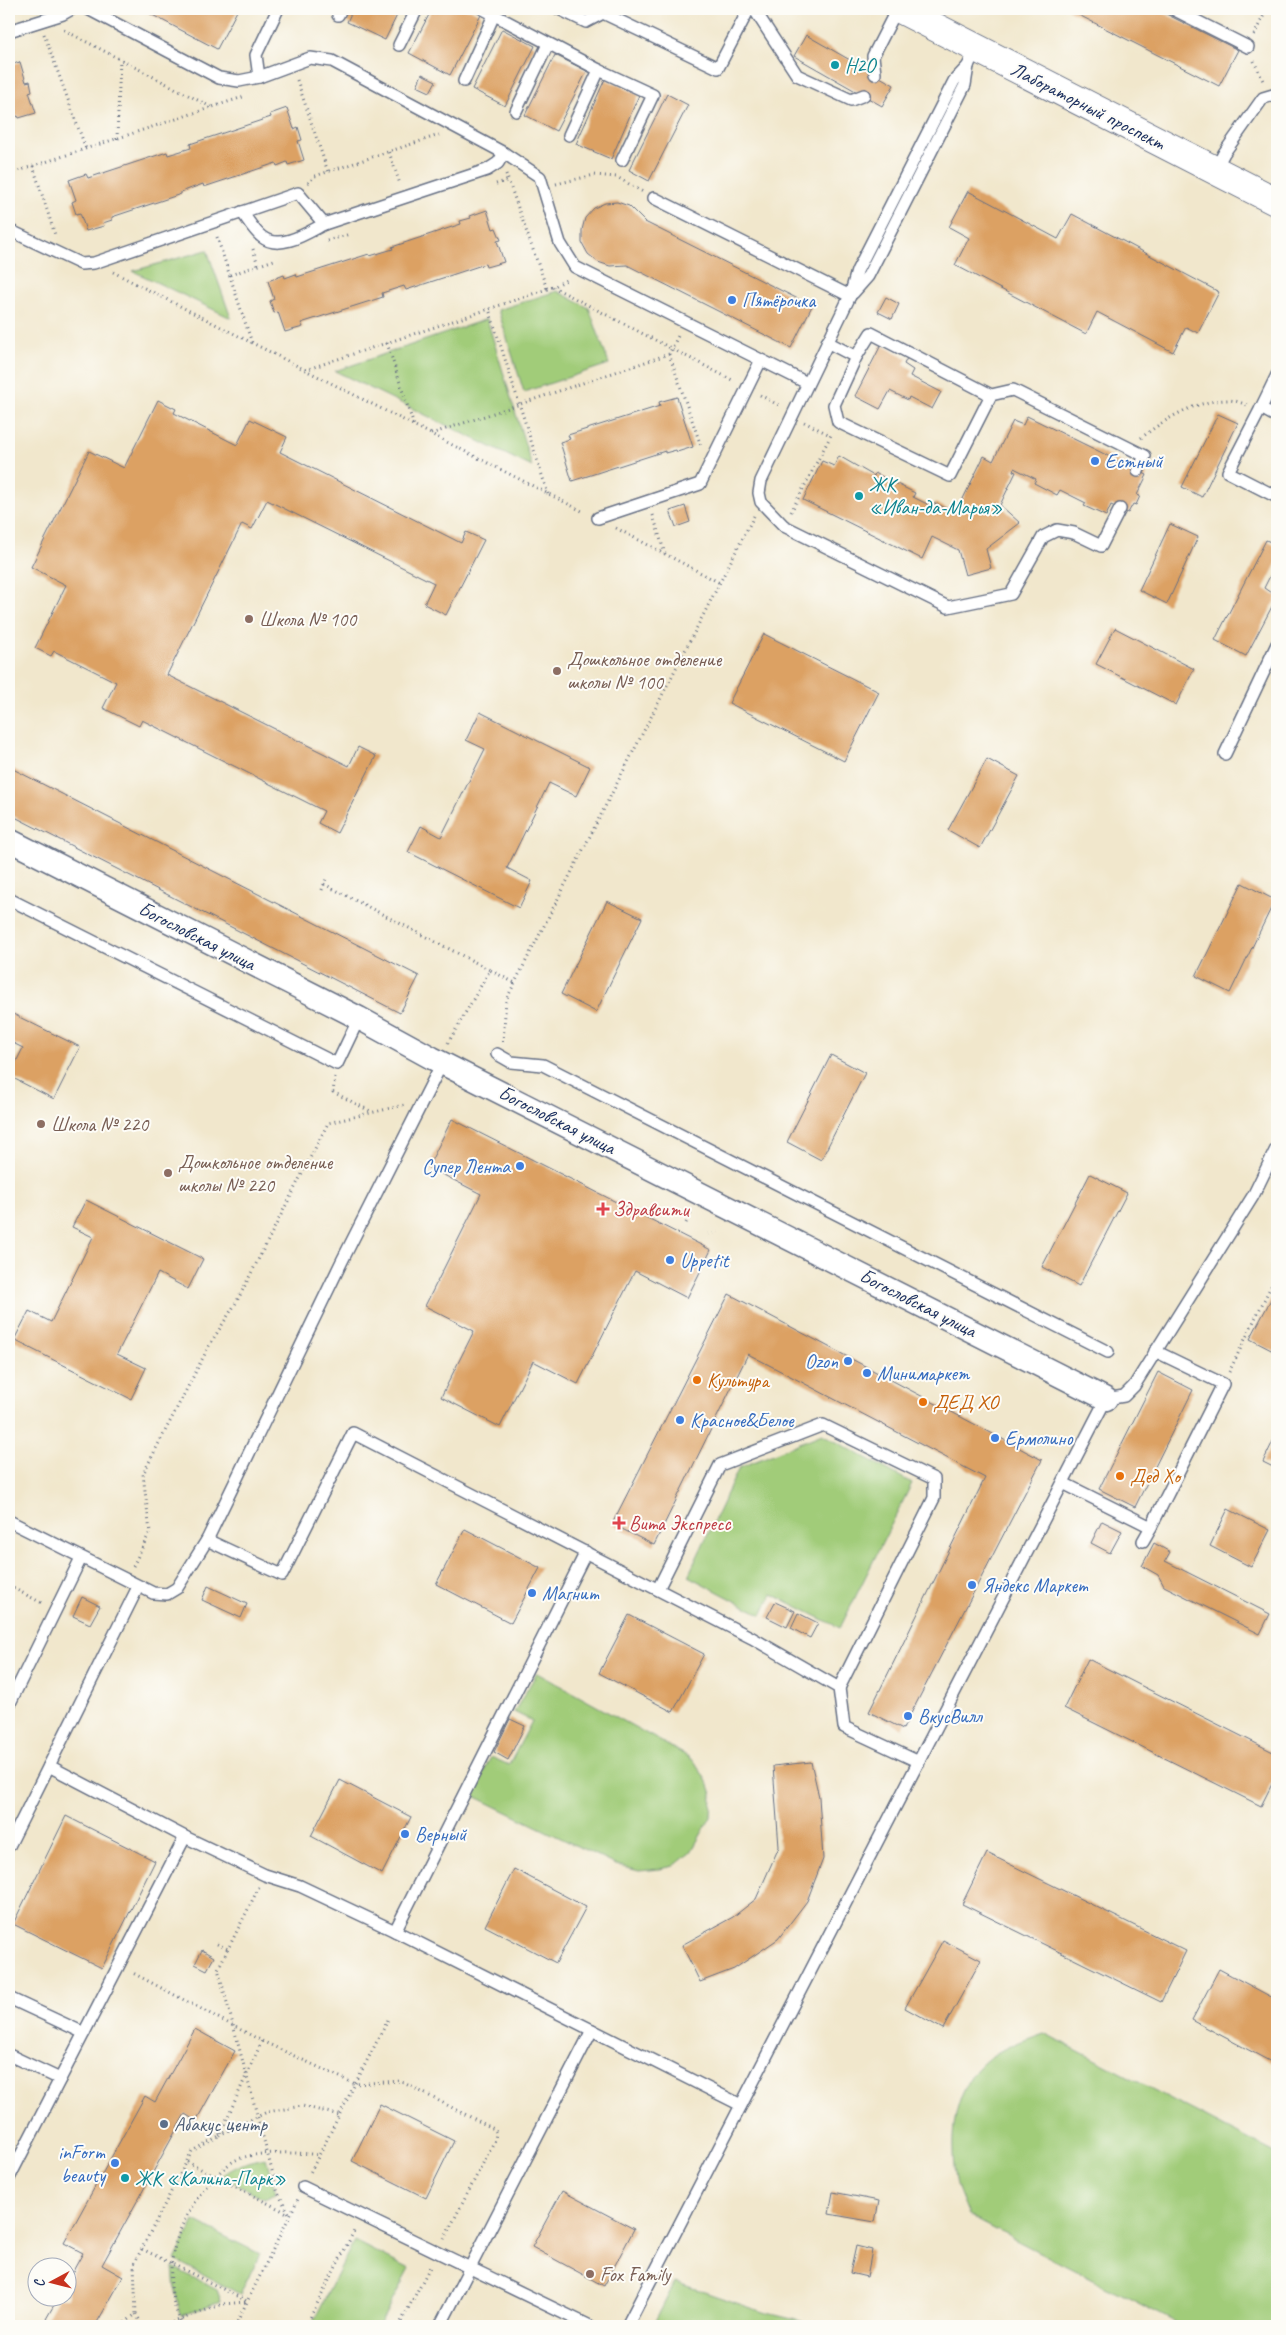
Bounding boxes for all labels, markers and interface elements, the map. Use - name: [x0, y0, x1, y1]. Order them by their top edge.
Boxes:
- place label: H2O: [845, 53, 877, 78]
- street label: Лабораторный проспект: [1007, 56, 1170, 156]
- marker: H2O: [829, 59, 841, 71]
- place label: Пятёрочка: [742, 288, 817, 313]
- marker: Пятёрочка: [726, 294, 738, 306]
- place label: Естный: [1105, 449, 1164, 474]
- marker: Естный: [1089, 455, 1101, 467]
- place label: ЖК «Иван-да-Марья»: [869, 472, 1003, 520]
- marker: ЖК «Иван-да-Марья»: [853, 490, 865, 502]
- place label: Школа № 100: [259, 607, 358, 632]
- marker: Школа № 100: [243, 613, 255, 625]
- place label: Дошкольное отделение школы № 100: [567, 647, 723, 695]
- marker: Дошкольное отделение школы № 100: [551, 665, 563, 677]
- street label: Богословская улица: [135, 896, 261, 977]
- street label: Богословская улица: [495, 1080, 621, 1161]
- place label: Школа № 220: [51, 1112, 150, 1137]
- marker: Школа № 220: [35, 1118, 47, 1130]
- place label: Дошкольное отделение школы № 220: [178, 1150, 334, 1198]
- place label: Супер Лента: [422, 1154, 511, 1179]
- marker: Супер Лента: [514, 1160, 526, 1172]
- marker: Дошкольное отделение школы № 220: [162, 1167, 174, 1179]
- place label: Здравсити: [613, 1197, 690, 1222]
- marker: Здравсити: [597, 1203, 609, 1215]
- place label: Uppetit: [680, 1248, 731, 1273]
- marker: Uppetit: [664, 1254, 676, 1266]
- street label: Богословская улица: [856, 1263, 982, 1344]
- place label: Ozon: [805, 1349, 839, 1374]
- marker: Ozon: [842, 1355, 854, 1367]
- place label: Минимаркет: [877, 1361, 971, 1386]
- marker: Минимаркет: [861, 1367, 873, 1379]
- place label: Культура: [707, 1368, 770, 1393]
- marker: Культура: [691, 1374, 703, 1386]
- place label: ДЕД ХО: [933, 1390, 1000, 1415]
- marker: ДЕД ХО: [917, 1396, 929, 1408]
- place label: Красное&Белое: [690, 1408, 795, 1433]
- marker: Красное&Белое: [674, 1414, 686, 1426]
- place label: Ермолино: [1005, 1426, 1073, 1451]
- marker: Ермолино: [989, 1432, 1001, 1444]
- place label: Дед Хо: [1130, 1464, 1182, 1489]
- marker: Дед Хо: [1114, 1470, 1126, 1482]
- place label: Вита Экспресс: [629, 1511, 731, 1536]
- marker: Вита Экспресс: [613, 1517, 625, 1529]
- place label: Яндекс Маркет: [982, 1573, 1089, 1598]
- marker: Яндекс Маркет: [966, 1579, 978, 1591]
- place label: Магнит: [542, 1581, 600, 1606]
- marker: Магнит: [526, 1587, 538, 1599]
- place label: ВкусВилл: [918, 1704, 984, 1729]
- marker: ВкусВилл: [902, 1710, 914, 1722]
- place label: Верный: [415, 1822, 468, 1847]
- marker: Верный: [399, 1828, 411, 1840]
- place label: Абакус центр: [174, 2112, 268, 2137]
- marker: Абакус центр: [158, 2118, 170, 2130]
- place label: inForm beauty: [58, 2140, 107, 2188]
- marker: inForm beauty: [109, 2157, 121, 2169]
- place label: ЖК «Калина-Парк»: [135, 2166, 286, 2191]
- marker: ЖК «Калина-Парк»: [119, 2172, 131, 2184]
- north arrow: [28, 2258, 78, 2308]
- place label: Fox Family: [600, 2262, 673, 2287]
- marker: Fox Family: [584, 2268, 596, 2280]
- text: С: [30, 2277, 48, 2288]

